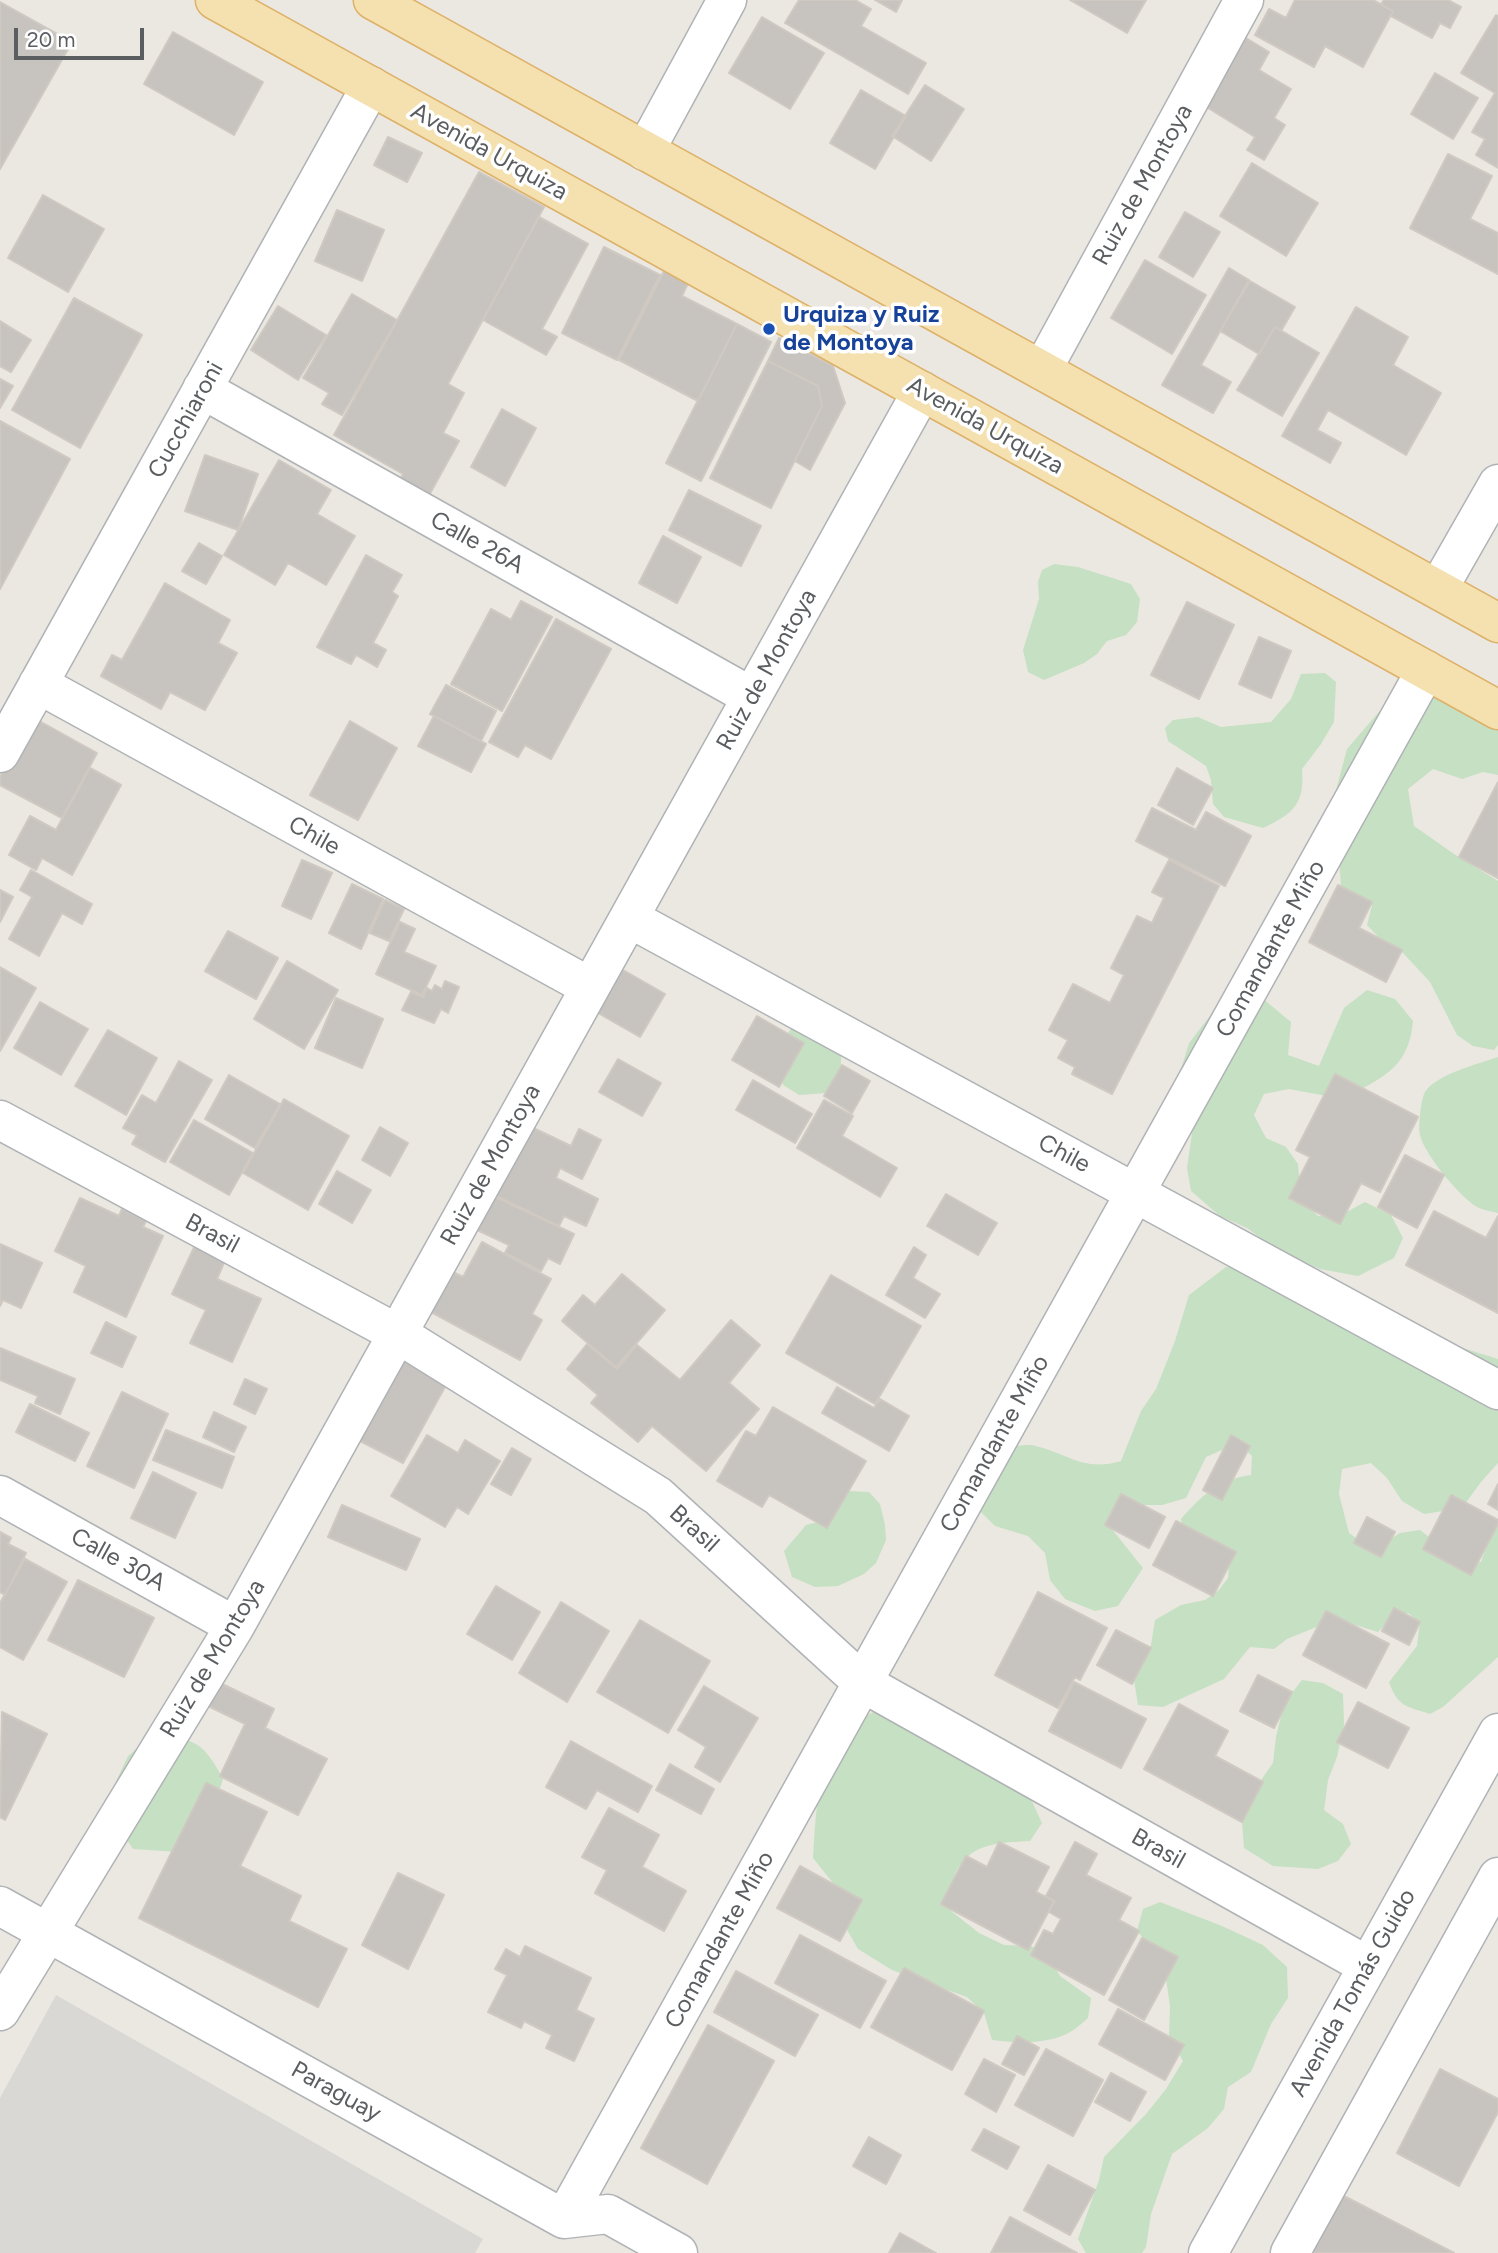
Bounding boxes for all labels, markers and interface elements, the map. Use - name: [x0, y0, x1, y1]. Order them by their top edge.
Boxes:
- scale bar: [18, 14, 147, 58]
- text: 20 m: [27, 27, 75, 52]
- street label: Avenida Urquiza: [406, 97, 572, 207]
- street label: Ruiz de Montoya: [1087, 99, 1199, 271]
- place label: Urquiza y Ruiz de Montoya: [783, 301, 939, 357]
- marker: Urquiza y Ruiz de Montoya: [761, 321, 777, 337]
- street label: Cucchiaroni: [142, 357, 230, 483]
- street label: Avenida Urquiza: [902, 371, 1068, 481]
- street label: Calle 26A: [425, 506, 529, 580]
- street label: Ruiz de Montoya: [711, 584, 823, 756]
- street label: Chile: [283, 810, 345, 862]
- street label: Comandante Miño: [1210, 855, 1332, 1043]
- street label: Ruiz de Montoya: [435, 1079, 547, 1251]
- street label: Chile: [1033, 1128, 1095, 1180]
- street label: Brasil: [180, 1208, 244, 1260]
- street label: Comandante Miño: [934, 1350, 1056, 1538]
- street label: Brasil: [663, 1499, 725, 1559]
- street label: Calle 30A: [66, 1522, 170, 1598]
- street label: Ruiz de Montoya: [154, 1575, 272, 1743]
- street label: Brasil: [1126, 1823, 1190, 1875]
- street label: Comandante Miño: [659, 1846, 781, 2034]
- street label: Avenida Tomás Guido: [1284, 1884, 1422, 2102]
- street label: Paraguay: [286, 2056, 386, 2128]

